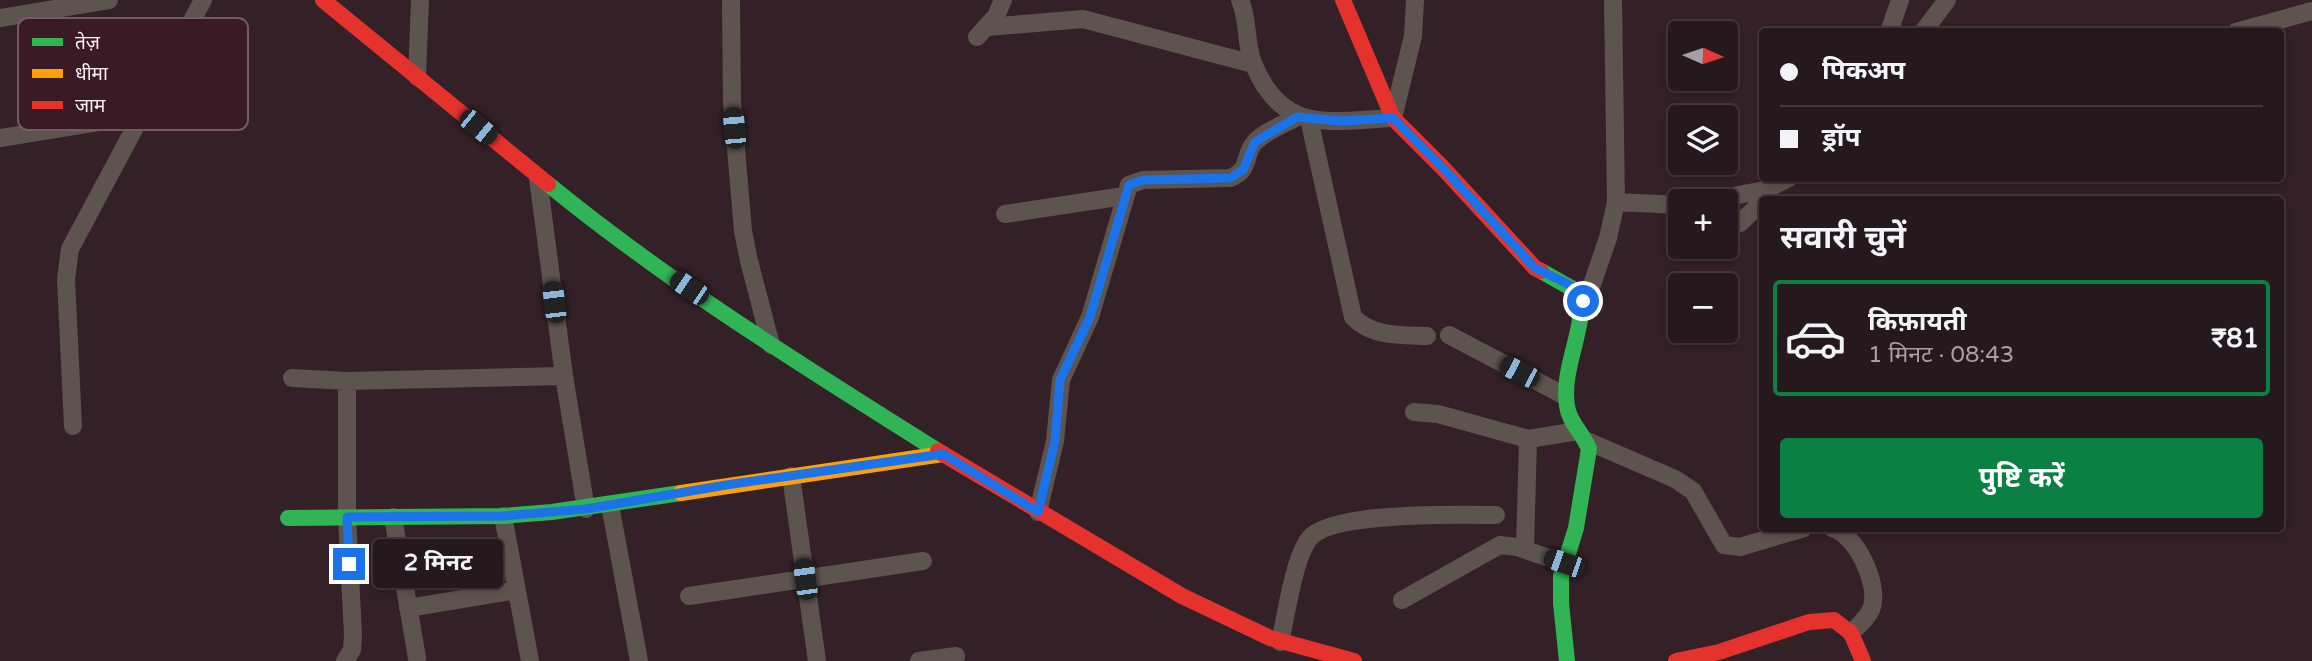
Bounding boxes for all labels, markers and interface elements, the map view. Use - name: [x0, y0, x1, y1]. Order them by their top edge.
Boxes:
- legend: [18, 18, 248, 130]
- north arrow: [1668, 21, 1738, 91]
- map controls: [1668, 21, 1738, 343]
- text: तेज़: [75, 31, 101, 54]
- text: पिकअप: [1822, 55, 1905, 86]
- text: धीमा: [75, 63, 109, 85]
- text: जाम: [75, 95, 106, 117]
- button: layers: [1668, 105, 1738, 175]
- car: [456, 106, 501, 148]
- car: [722, 106, 747, 150]
- text: ड्रॉप: [1822, 122, 1860, 153]
- button: +: [1668, 189, 1738, 259]
- text: सवारी चुनें: [1780, 219, 1906, 257]
- car: [666, 268, 713, 308]
- button: −: [1668, 273, 1738, 343]
- car: [542, 280, 567, 324]
- route start: [1567, 285, 1599, 317]
- text: किफ़ायती: [1868, 306, 1967, 337]
- icon: car: [1784, 307, 1847, 370]
- text: ₹81: [2211, 323, 2259, 354]
- text: 1 मिनट · 08:43: [1868, 341, 2014, 369]
- car: [1496, 353, 1543, 391]
- button: पुष्टि करें: [1780, 438, 2263, 518]
- callout: 2 मिनट: [374, 540, 503, 588]
- car: [1541, 546, 1588, 580]
- route end: [333, 548, 365, 580]
- text: 2 मिनट: [404, 549, 472, 577]
- car: [792, 557, 819, 601]

